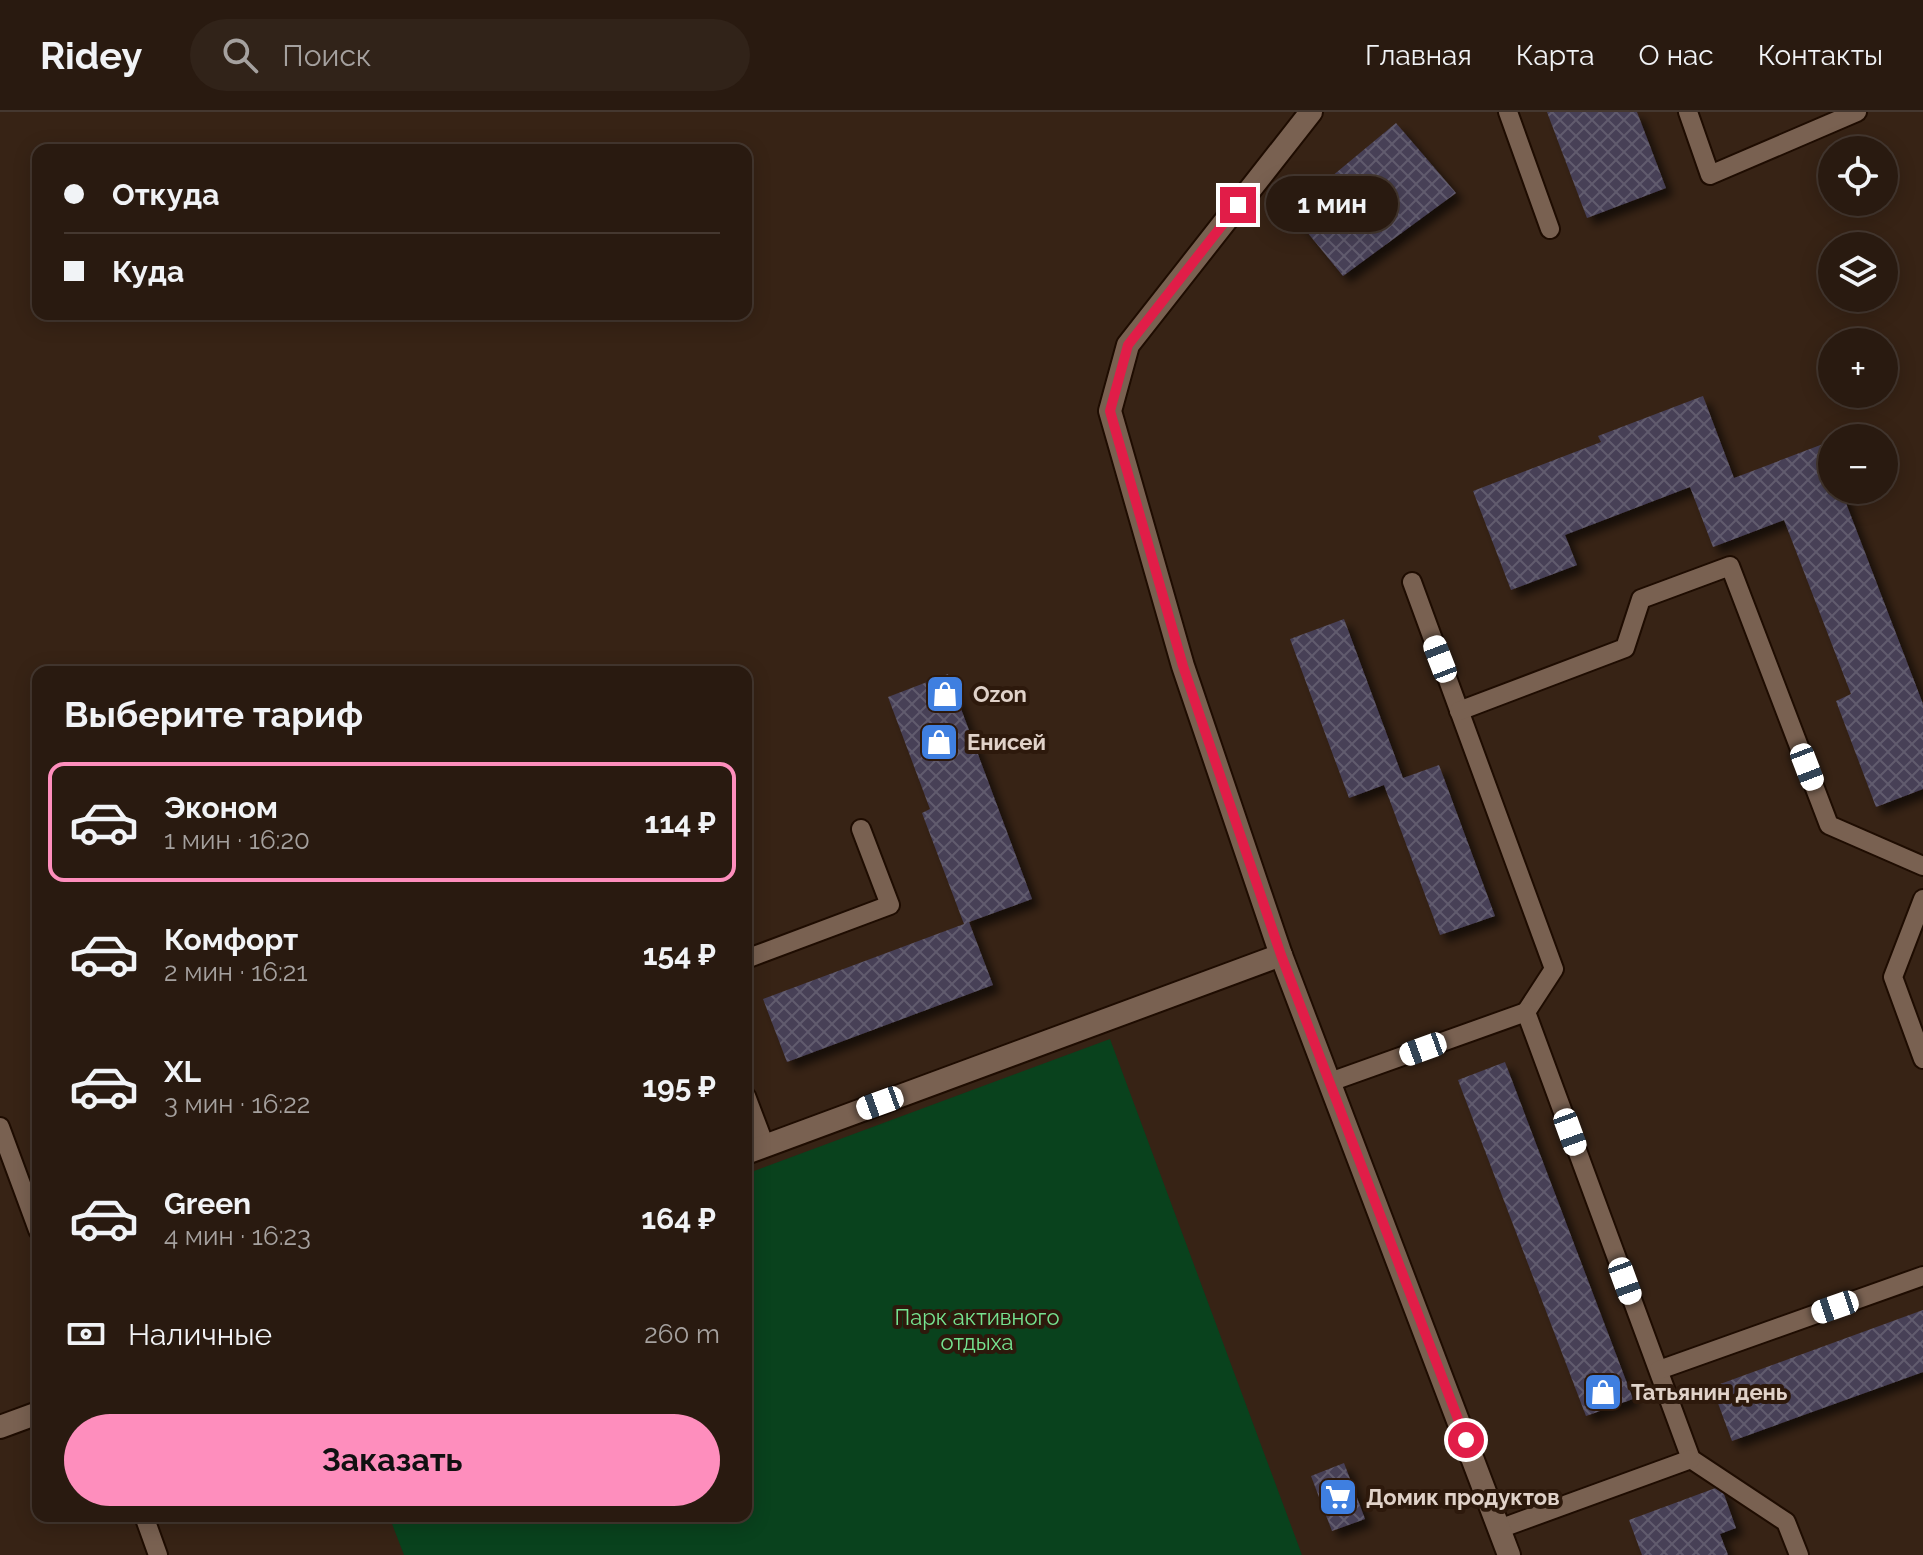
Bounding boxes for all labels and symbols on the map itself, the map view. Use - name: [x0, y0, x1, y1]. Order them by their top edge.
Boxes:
- callout: 1 мин: [1266, 177, 1398, 233]
- route end: [1220, 187, 1256, 223]
- car: [1420, 632, 1460, 686]
- shop icon: Ozon: [924, 673, 966, 715]
- place label: Ozon: [973, 681, 1027, 707]
- shop icon: Енисей: [918, 721, 960, 763]
- place label: Енисей: [967, 729, 1046, 755]
- car: [1787, 740, 1827, 794]
- car: [1396, 1030, 1450, 1068]
- car: [853, 1084, 907, 1122]
- car: [1551, 1105, 1589, 1159]
- car: [1606, 1254, 1644, 1308]
- car: [1808, 1288, 1862, 1326]
- park label: Парк активного отдыха: [894, 1304, 1060, 1355]
- shop icon: Татьянин день: [1582, 1371, 1624, 1413]
- place label: Татьянин день: [1631, 1379, 1788, 1405]
- route start: [1448, 1422, 1484, 1458]
- supermarket icon: Домик продуктов: [1317, 1476, 1359, 1518]
- place label: Домик продуктов: [1366, 1484, 1560, 1510]

